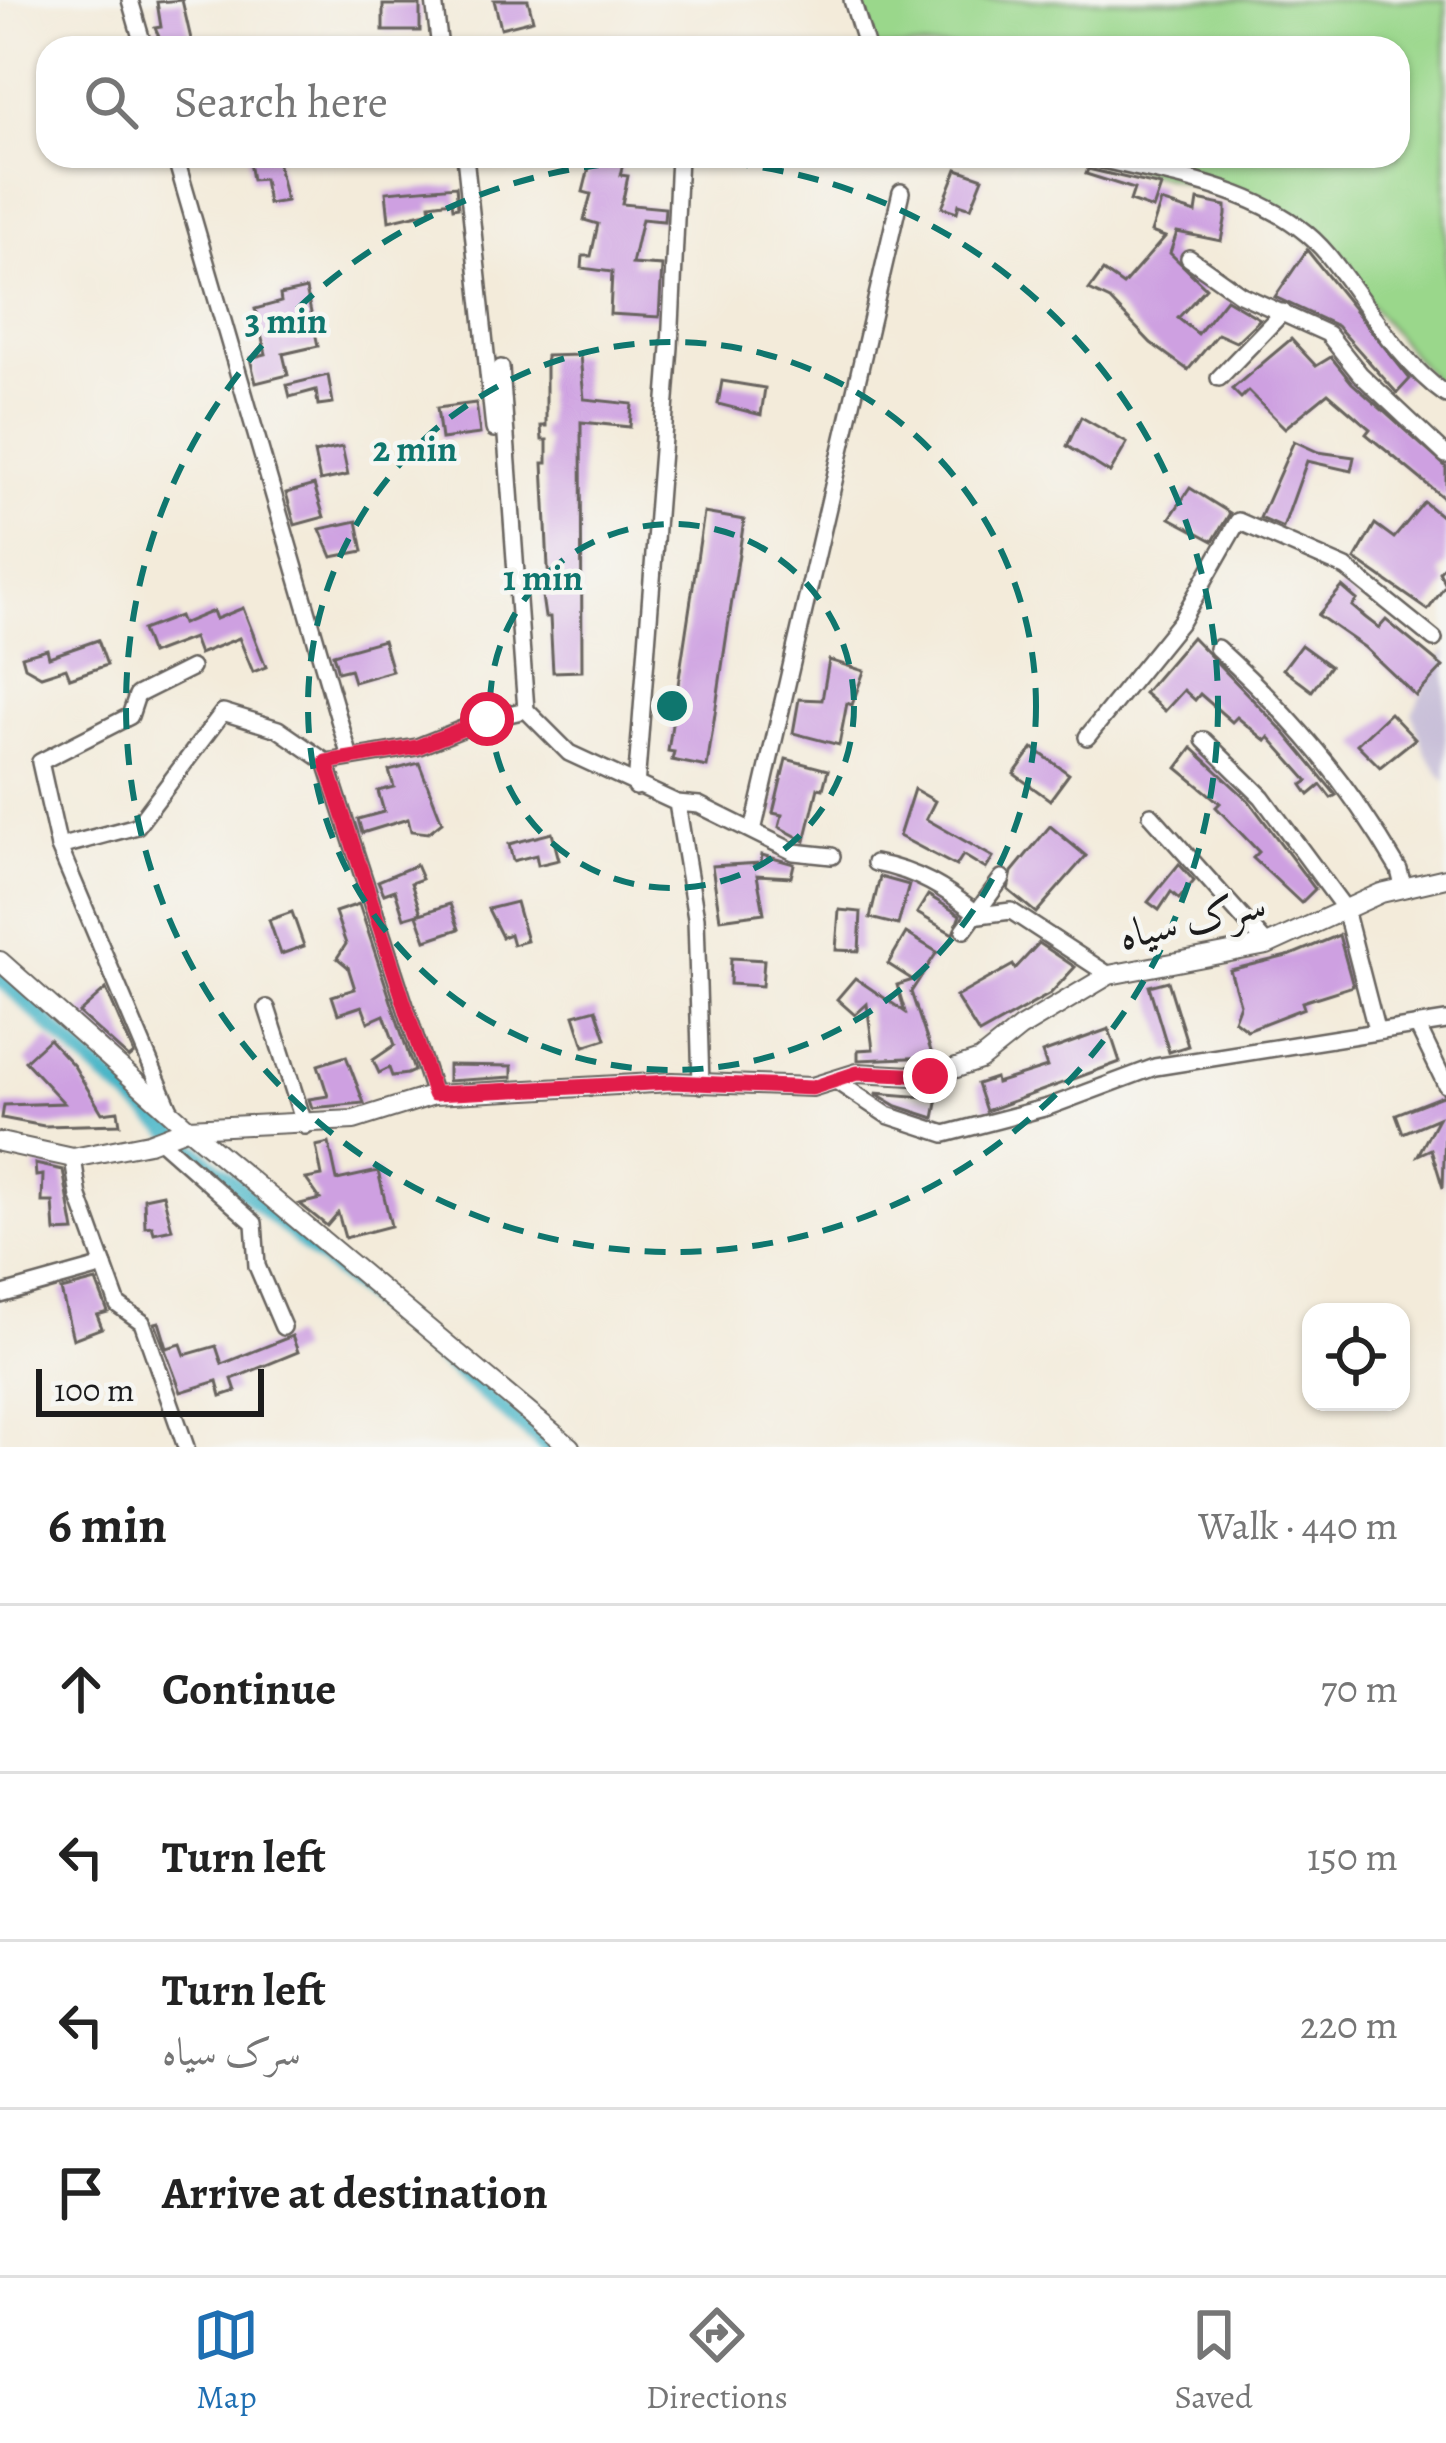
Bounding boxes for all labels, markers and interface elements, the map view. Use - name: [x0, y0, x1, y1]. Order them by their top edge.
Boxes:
- search box: [36, 36, 1410, 168]
- icon: search: [78, 69, 144, 135]
- text: Search here: [174, 71, 388, 133]
- text: 3 min: [245, 296, 327, 345]
- text: 2 min: [373, 424, 457, 473]
- text: 1 min: [503, 553, 583, 602]
- centre of rings: [651, 685, 693, 727]
- route start: [460, 692, 514, 746]
- street label: سرک سیاه: [1113, 874, 1271, 964]
- route end: [903, 1049, 957, 1103]
- map controls: [1302, 1303, 1410, 1411]
- button: locate: [1302, 1303, 1410, 1411]
- scale bar: [36, 1363, 264, 1416]
- text: 100 m: [54, 1367, 134, 1412]
- text: 6 min: [48, 1490, 167, 1560]
- text: Walk · 440 m: [1198, 1499, 1398, 1552]
- icon: ahead: [48, 1656, 114, 1722]
- text: Continue: [162, 1658, 336, 1720]
- text: 70 m: [1321, 1662, 1398, 1715]
- icon: left: [48, 1824, 114, 1890]
- text: Turn left: [162, 1826, 326, 1888]
- text: 150 m: [1307, 1830, 1398, 1883]
- text: Turn left: [162, 1959, 326, 2021]
- icon: left: [48, 1992, 114, 2058]
- text: 220 m: [1300, 1998, 1398, 2051]
- text: سرک سیاه: [162, 2025, 301, 2078]
- icon: arrive: [48, 2160, 114, 2226]
- text: Arrive at destination: [162, 2162, 548, 2224]
- tab: Map: [193, 2302, 259, 2419]
- tab: Directions: [646, 2302, 788, 2419]
- tab: Saved: [1174, 2302, 1253, 2419]

